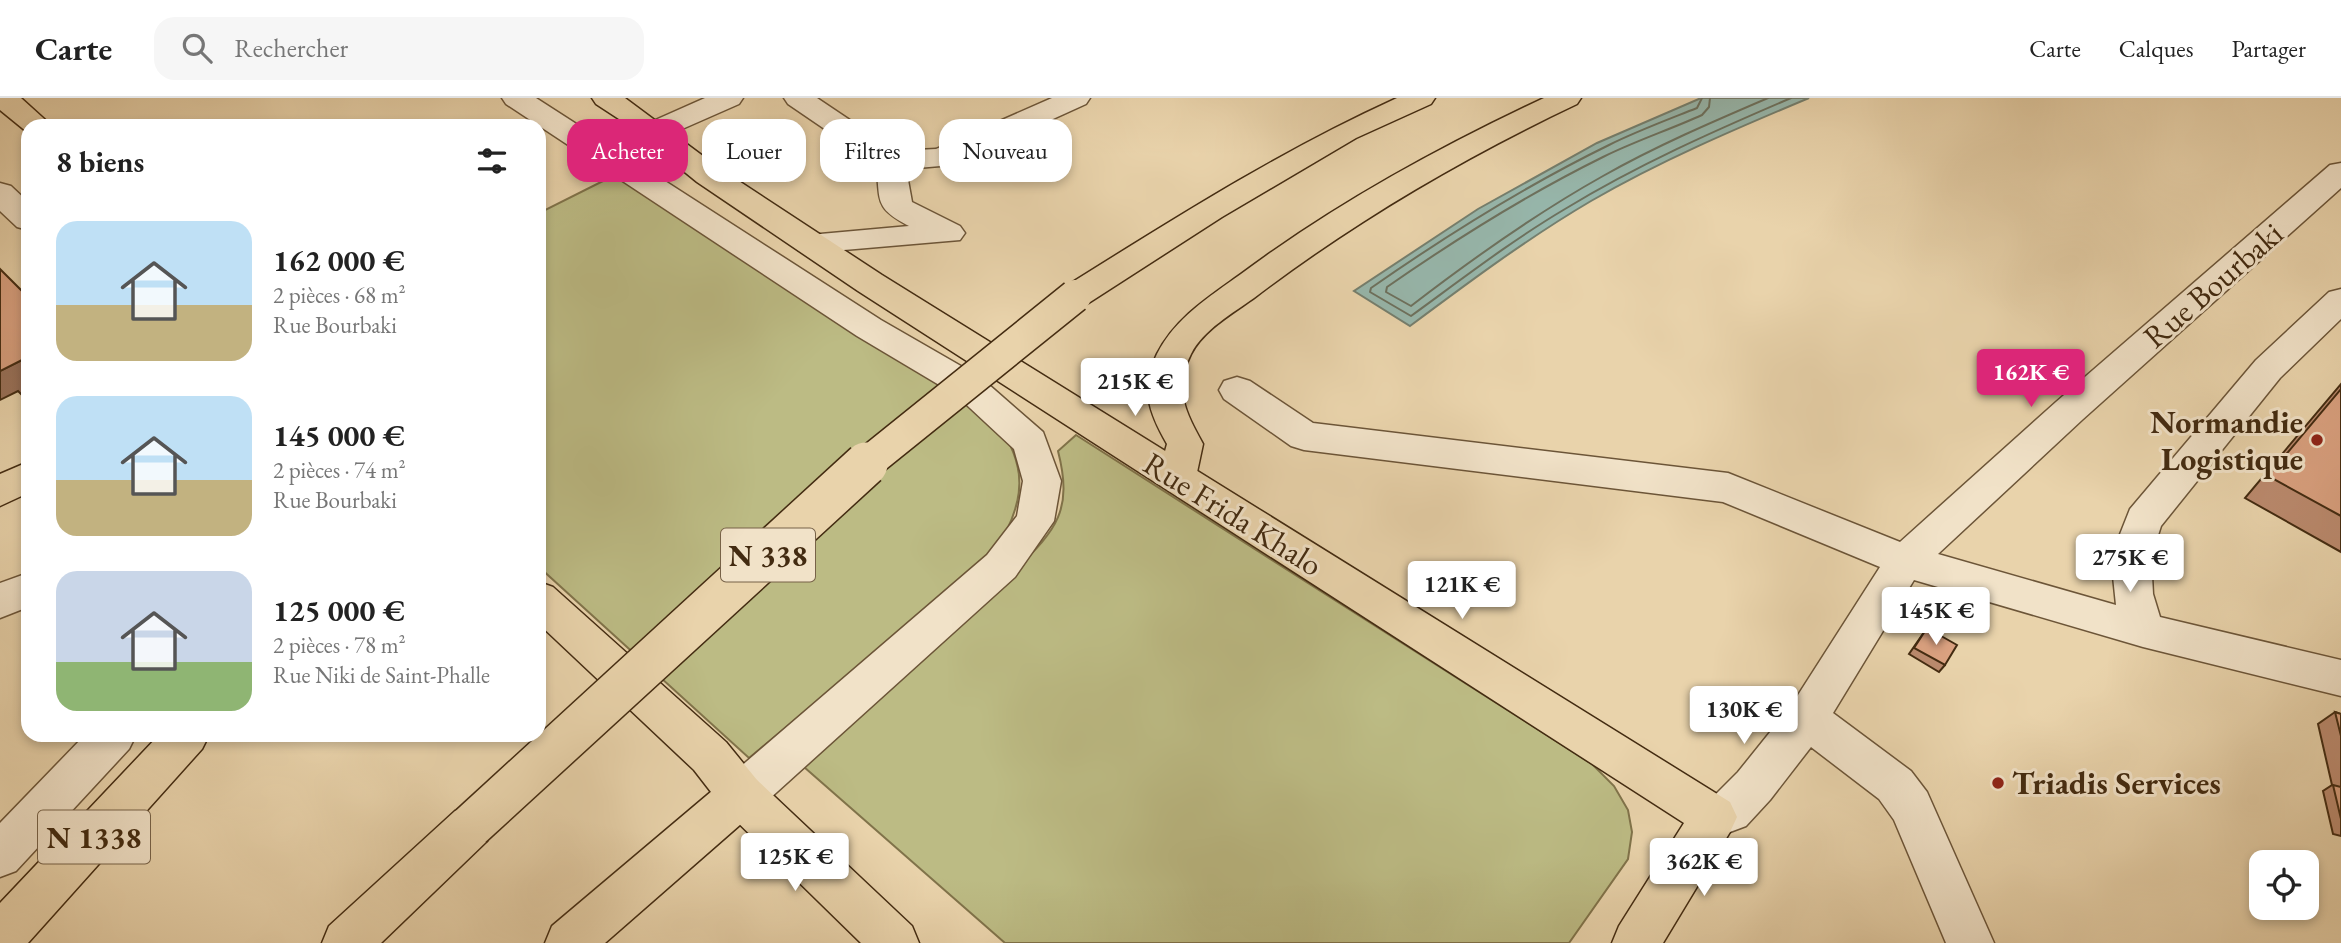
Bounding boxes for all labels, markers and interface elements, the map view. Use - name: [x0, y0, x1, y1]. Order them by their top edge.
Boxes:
- search box: [154, 17, 644, 80]
- text: Carte: [35, 27, 112, 70]
- icon: search: [178, 29, 216, 67]
- text: Rechercher: [234, 31, 348, 65]
- text: Carte: [2029, 33, 2081, 64]
- text: Calques: [2119, 33, 2193, 64]
- text: Partager: [2231, 33, 2306, 64]
- chip: Acheter: [567, 119, 688, 182]
- chip: Louer: [702, 119, 806, 182]
- chip: Filtres: [820, 119, 925, 182]
- chip: Nouveau: [939, 119, 1072, 182]
- text: 8 biens: [56, 142, 144, 181]
- icon: filters: [473, 142, 511, 180]
- street label: Rue Bourbaki: [2134, 213, 2292, 357]
- text: 162 000 €: [273, 241, 405, 280]
- icon: home: [112, 249, 196, 333]
- text: 2 pièces · 68 m²: [273, 280, 406, 310]
- text: Rue Bourbaki: [273, 310, 397, 340]
- pin: 162K €: [1974, 350, 2088, 409]
- text: 162K €: [1993, 357, 2069, 387]
- pin: 215K €: [1078, 358, 1192, 418]
- text: 215K €: [1097, 366, 1173, 396]
- place label: Normandie Logistique: [2150, 401, 2303, 480]
- text: 145 000 €: [273, 416, 405, 455]
- icon: home: [112, 424, 196, 508]
- marker: Normandie Logistique: [2309, 432, 2325, 448]
- street label: Rue Frida Khalo: [1136, 442, 1330, 586]
- text: 2 pièces · 74 m²: [273, 455, 406, 485]
- text: Rue Bourbaki: [273, 485, 397, 515]
- road number: N 338: [721, 529, 815, 582]
- pin: 275K €: [2073, 534, 2187, 594]
- text: 275K €: [2092, 542, 2168, 572]
- pin: 121K €: [1405, 561, 1519, 621]
- text: 121K €: [1424, 569, 1500, 599]
- pin: 145K €: [1879, 588, 1993, 647]
- text: 125 000 €: [273, 591, 405, 630]
- text: 145K €: [1898, 595, 1974, 625]
- icon: home: [112, 599, 196, 683]
- text: 2 pièces · 78 m²: [273, 630, 406, 660]
- text: Rue Niki de Saint-Phalle: [273, 660, 490, 690]
- pin: 130K €: [1687, 686, 1801, 746]
- text: 130K €: [1706, 694, 1782, 724]
- place label: Triadis Services: [2012, 762, 2221, 804]
- marker: Triadis Services: [1990, 775, 2006, 791]
- road number: N 1338: [38, 810, 150, 864]
- pin: 125K €: [738, 834, 852, 893]
- pin: 362K €: [1647, 838, 1761, 898]
- text: 125K €: [757, 841, 833, 871]
- text: 362K €: [1666, 846, 1742, 876]
- map controls: [2249, 850, 2319, 920]
- button: locate: [2249, 850, 2319, 920]

